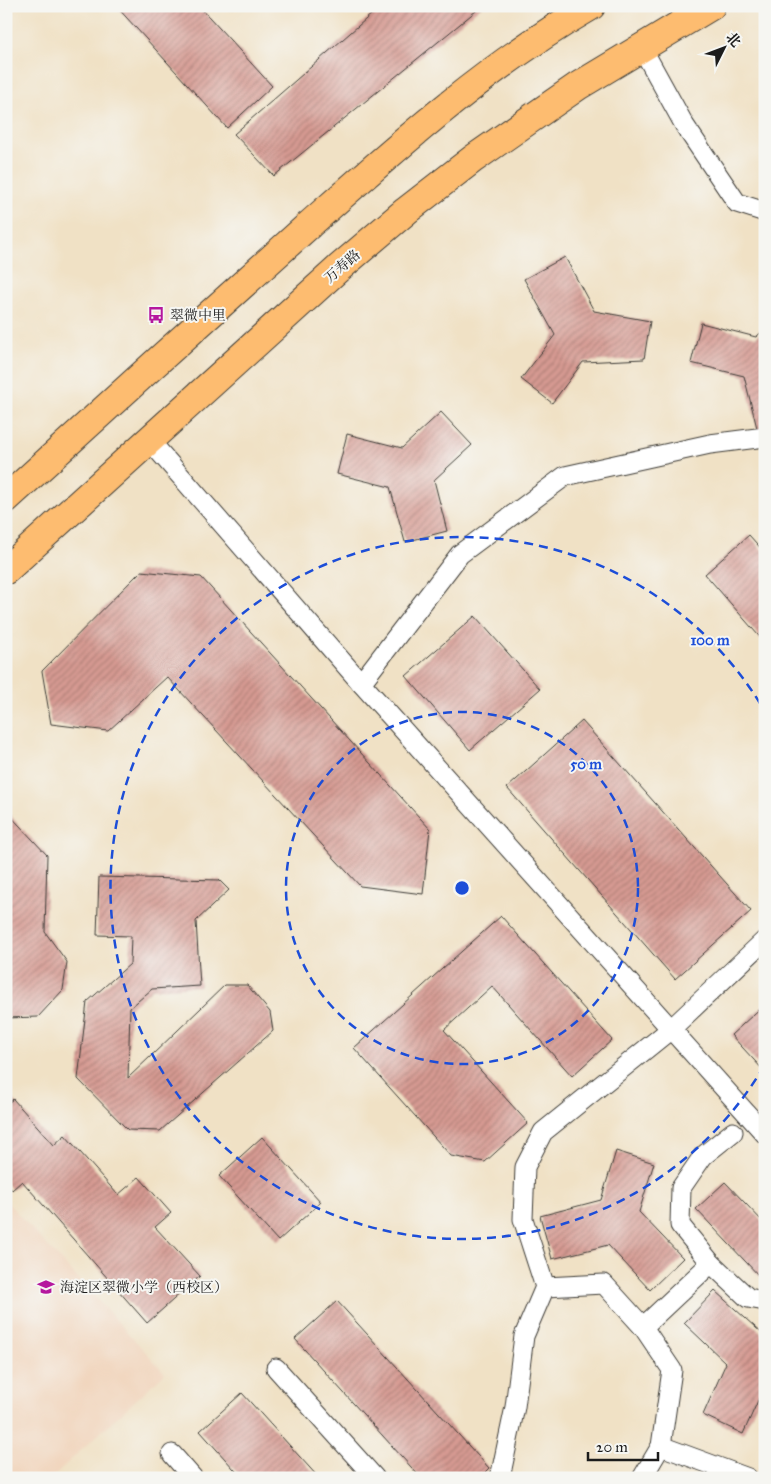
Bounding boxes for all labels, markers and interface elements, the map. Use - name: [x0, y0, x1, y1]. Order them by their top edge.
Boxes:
- north arrow: [698, 22, 748, 72]
- text: 北: [722, 29, 744, 51]
- street label: 万寿路: [321, 246, 364, 287]
- bus stop icon: 翠微中里: [146, 305, 166, 325]
- place label: 翠微中里: [170, 307, 226, 324]
- text: 100 m: [690, 631, 730, 649]
- text: 50 m: [570, 755, 602, 773]
- centre of rings: [453, 879, 471, 897]
- school or university icon: 海淀区翠微小学（西校区）: [36, 1277, 56, 1297]
- place label: 海淀区翠微小学（西校区）: [60, 1279, 228, 1296]
- scale bar: [588, 1429, 658, 1461]
- text: 20 m: [596, 1438, 628, 1456]

